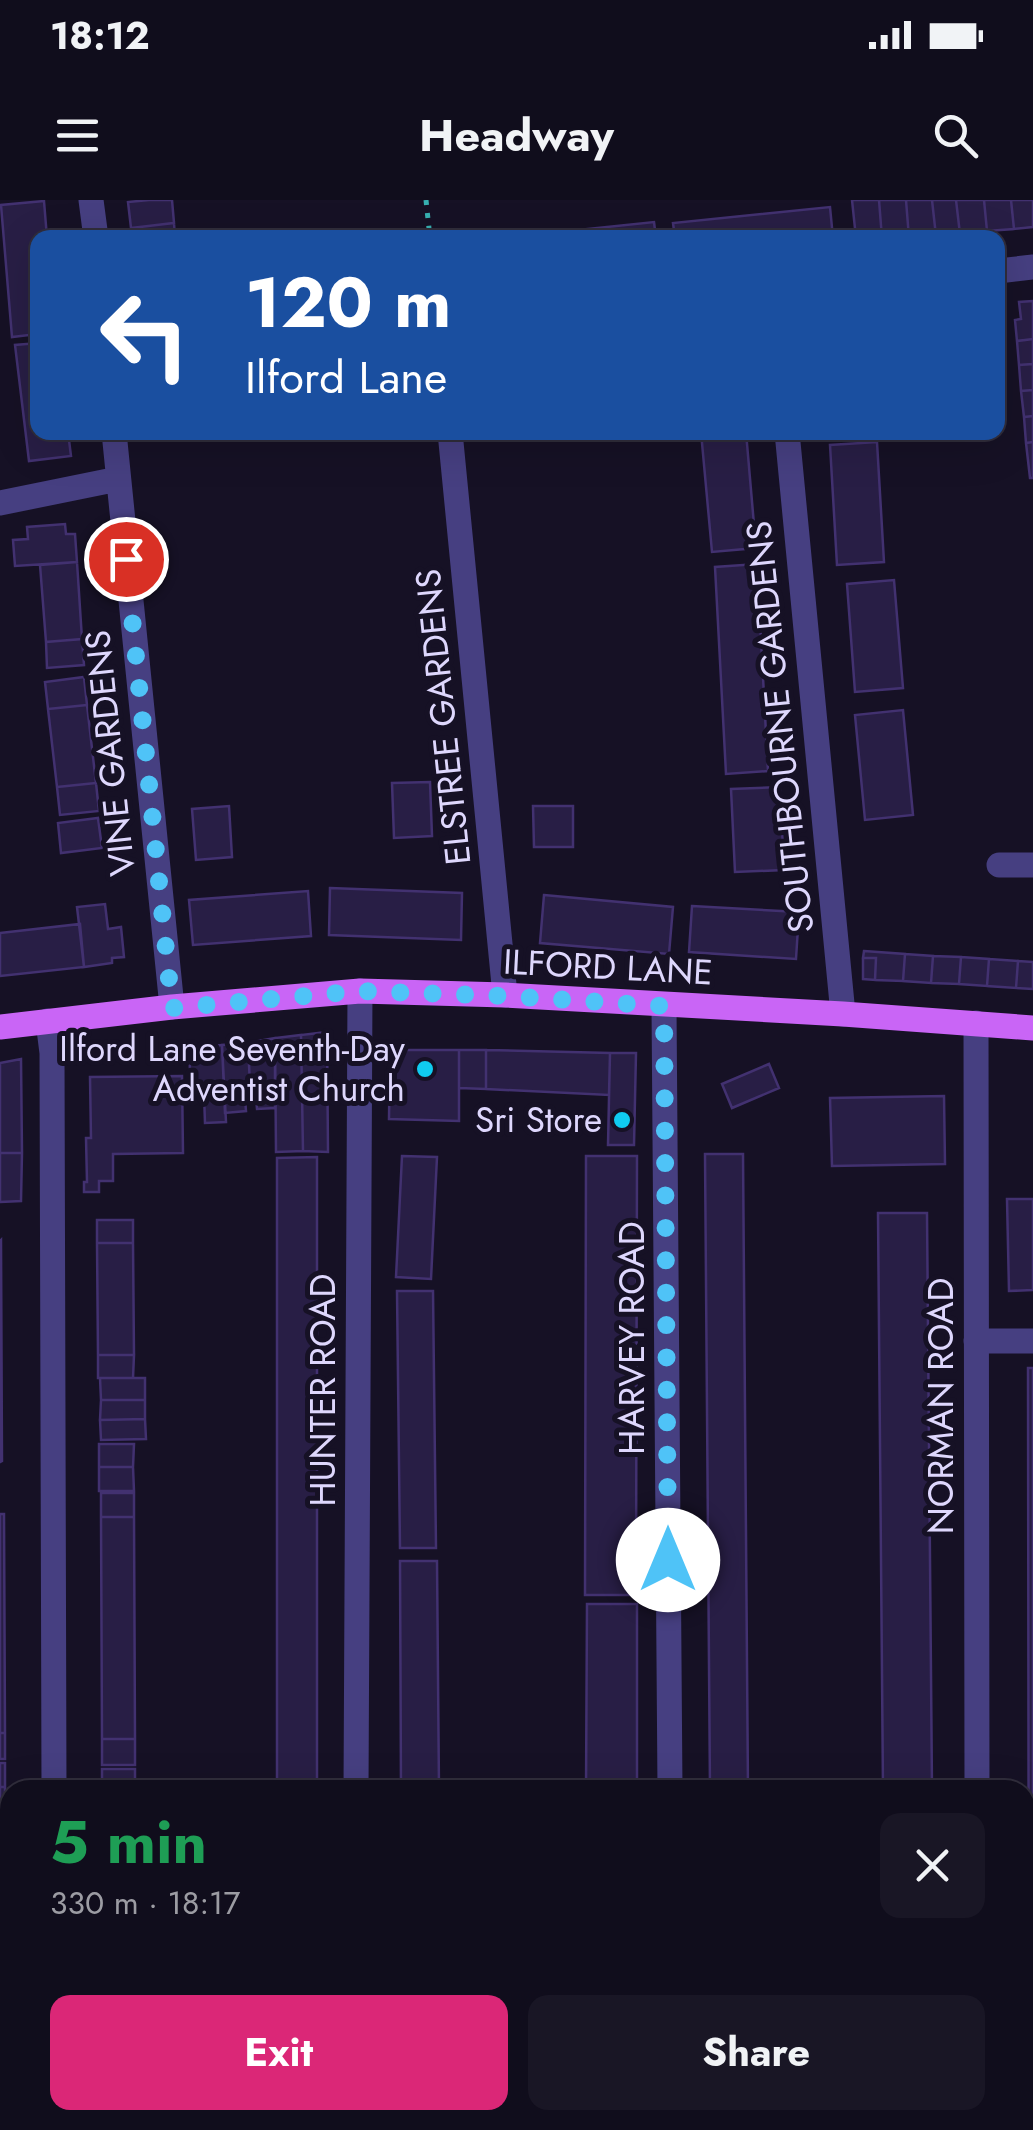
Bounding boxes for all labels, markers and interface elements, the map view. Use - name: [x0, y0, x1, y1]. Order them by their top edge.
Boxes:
- text: 18:12: [50, 8, 150, 63]
- text: Headway: [419, 103, 614, 168]
- icon: menu: [50, 108, 105, 163]
- icon: search: [928, 108, 983, 163]
- text: 120 m: [245, 252, 451, 353]
- icon: left: [80, 270, 210, 400]
- text: Ilford Lane: [245, 345, 447, 410]
- pin: [84, 517, 169, 602]
- street label: SOUTHBOURNE GARDENS: [734, 519, 826, 935]
- icon: arrive: [99, 532, 154, 587]
- street label: ELSTREE GARDENS: [403, 567, 483, 867]
- street label: VINE GARDENS: [72, 628, 148, 878]
- street label: ILFORD LANE: [502, 937, 714, 997]
- place label: Ilford Lane Seventh-Day Adventist Church: [59, 1024, 406, 1114]
- marker: Ilford Lane Seventh-Day Adventist Church: [414, 1058, 436, 1080]
- place label: Sri Store: [475, 1095, 602, 1145]
- marker: Sri Store: [611, 1109, 633, 1131]
- street label: HARVEY ROAD: [607, 1221, 657, 1455]
- street label: HUNTER ROAD: [298, 1274, 348, 1506]
- street label: NORMAN ROAD: [916, 1278, 966, 1534]
- position arrow: [616, 1508, 720, 1612]
- text: 5 min: [50, 1799, 207, 1886]
- button: close: [880, 1813, 985, 1918]
- text: 330 m · 18:17: [50, 1880, 240, 1926]
- button: Exit: [50, 1995, 508, 2110]
- button: Share: [528, 1995, 985, 2110]

